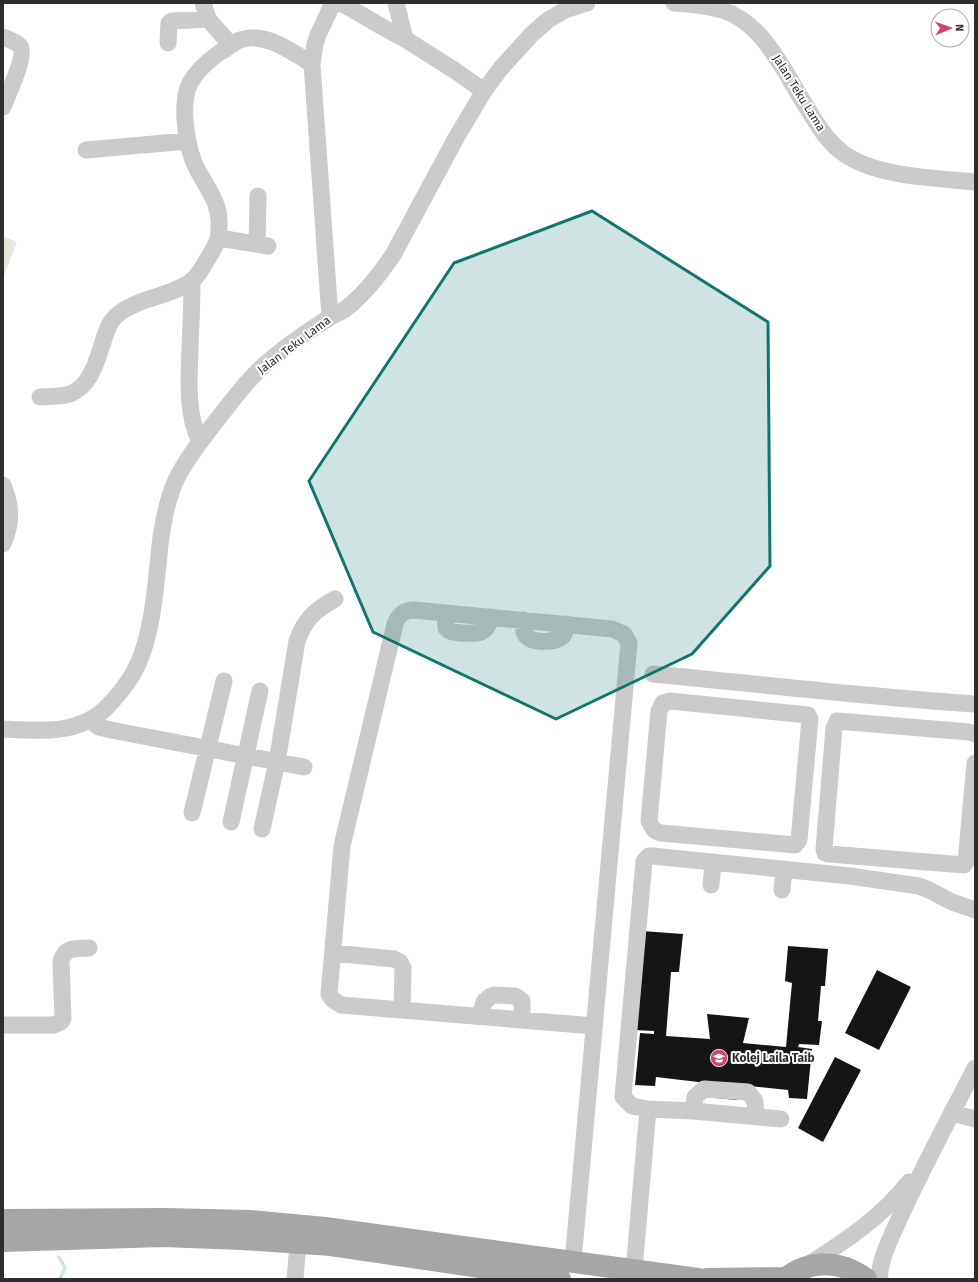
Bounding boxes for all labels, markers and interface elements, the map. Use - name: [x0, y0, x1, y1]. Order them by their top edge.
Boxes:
- north arrow: [930, 8, 970, 48]
- text: N: [953, 24, 966, 32]
- street label: Jalan Teku Lama: [770, 52, 828, 134]
- street label: Jalan Teku Lama: [255, 313, 333, 377]
- school or university icon: Kolej Laila Taib: [709, 1048, 729, 1068]
- place label: Kolej Laila Taib: [732, 1051, 815, 1065]

